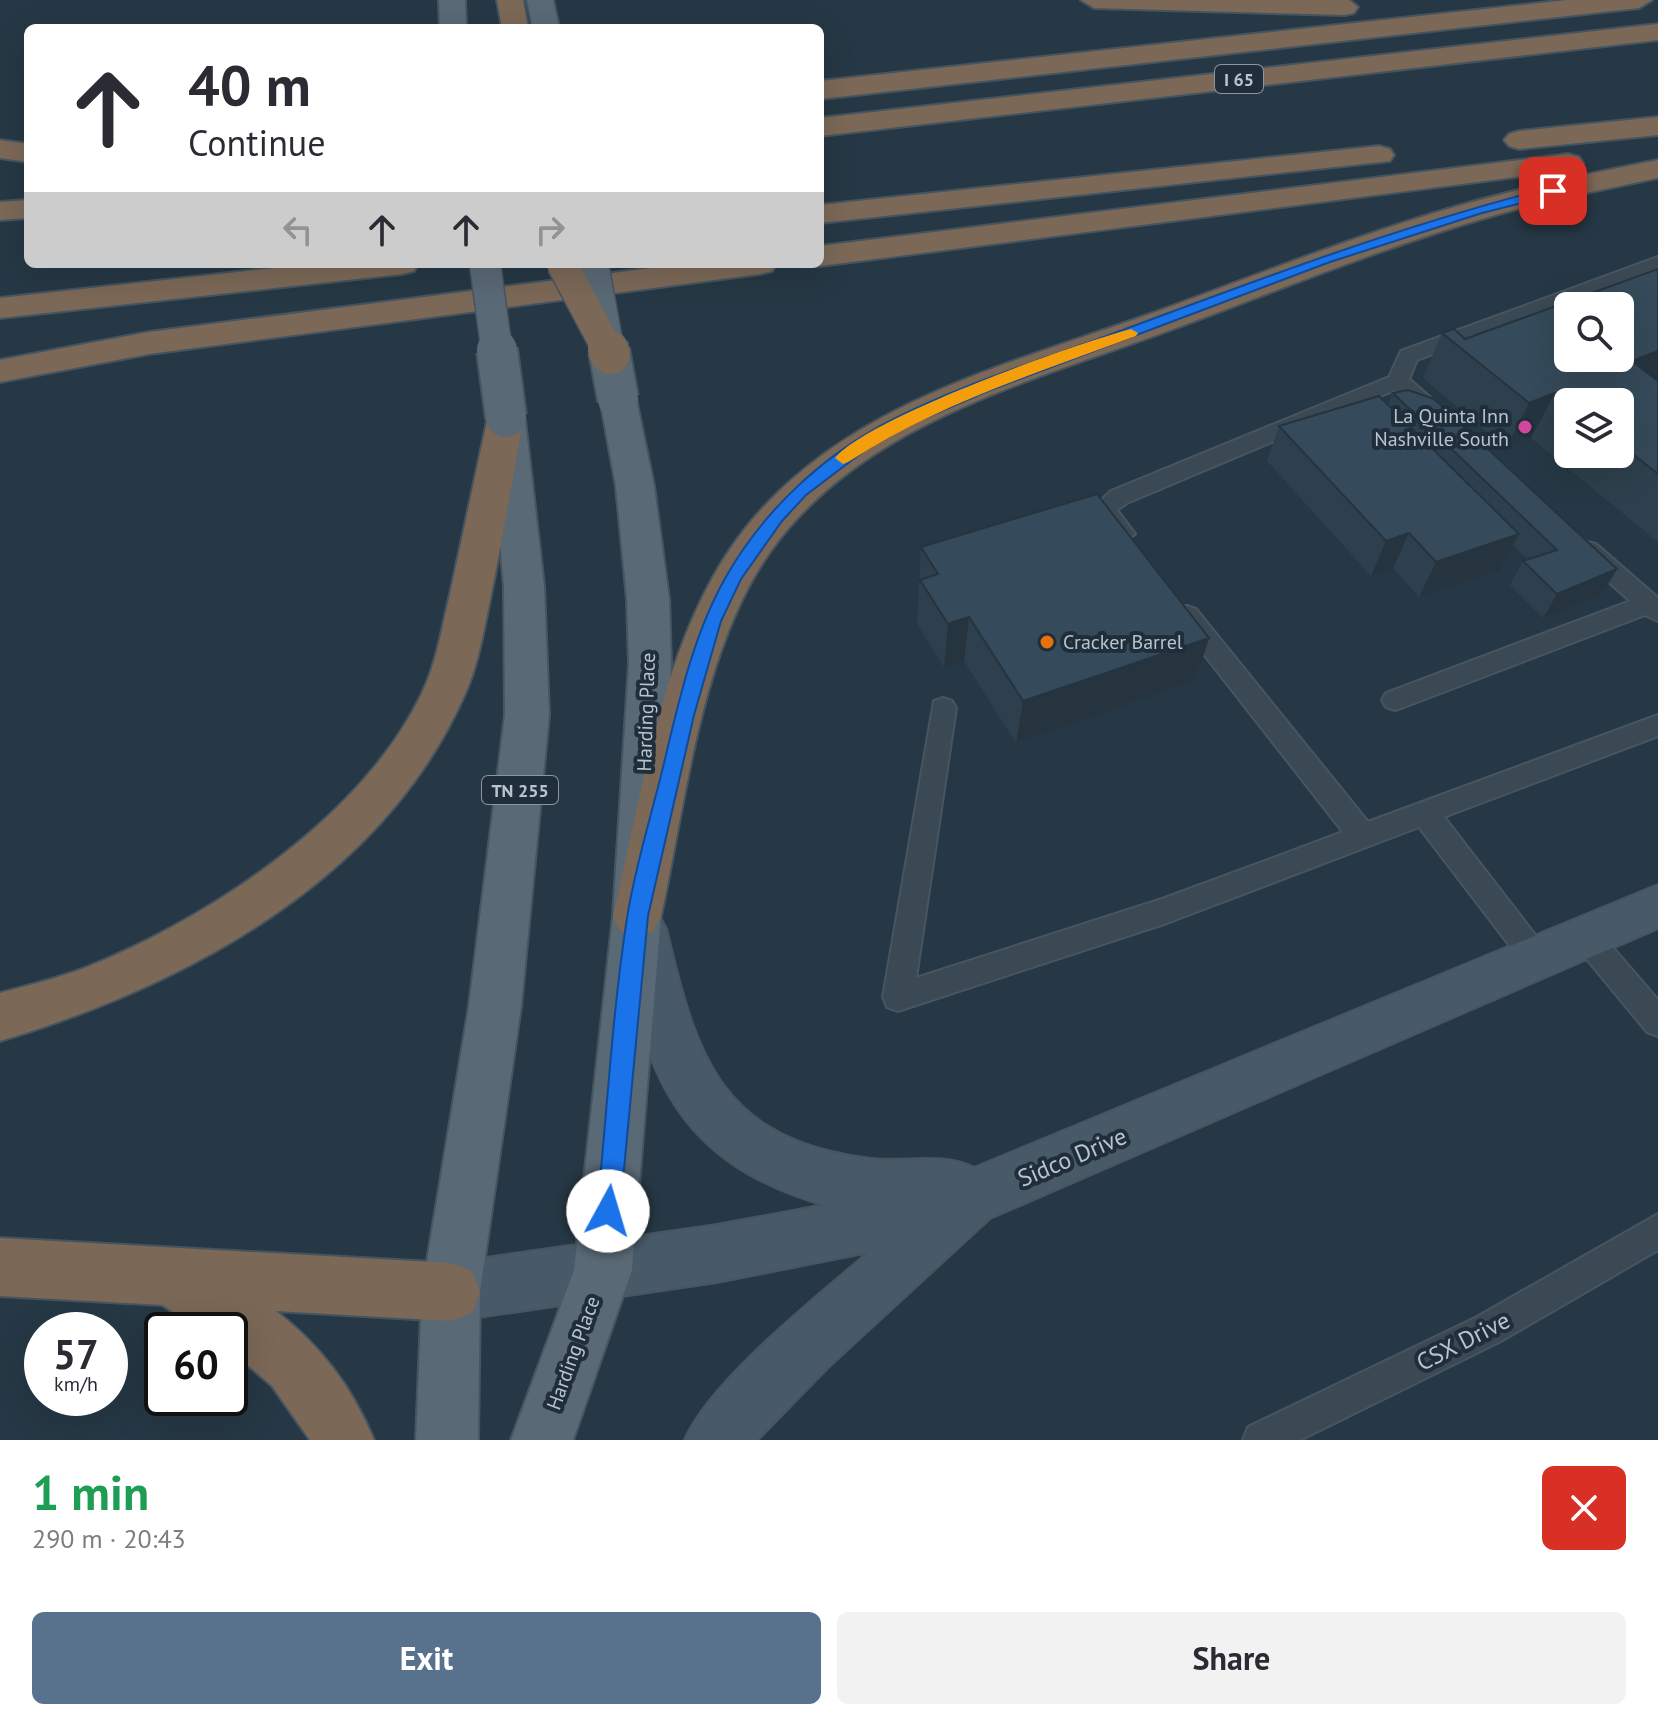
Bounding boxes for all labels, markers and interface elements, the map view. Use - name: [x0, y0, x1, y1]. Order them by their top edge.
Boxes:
- text: 40 m: [188, 49, 311, 121]
- icon: ahead: [56, 56, 160, 160]
- road number: I 65: [1215, 65, 1263, 93]
- text: Continue: [188, 119, 326, 166]
- pin: [1519, 157, 1587, 225]
- icon: arrive: [1531, 169, 1575, 213]
- icon: left: [276, 208, 320, 252]
- icon: ahead: [360, 208, 404, 252]
- icon: ahead: [444, 208, 488, 252]
- icon: right: [528, 208, 572, 252]
- map controls: [1554, 292, 1634, 468]
- button: search: [1554, 292, 1634, 372]
- button: layers: [1554, 388, 1634, 468]
- place label: La Quinta Inn Nashville South: [1374, 403, 1509, 452]
- marker: La Quinta Inn Nashville South: [1516, 418, 1534, 436]
- place label: Cracker Barrel: [1063, 629, 1183, 655]
- marker: Cracker Barrel: [1038, 633, 1056, 651]
- street label: Harding Place: [631, 652, 661, 772]
- road number: TN 255: [482, 776, 558, 804]
- street label: Sidco Drive: [1013, 1120, 1131, 1194]
- position arrow: [566, 1169, 650, 1253]
- street label: Harding Place: [540, 1293, 606, 1413]
- street label: CSX Drive: [1411, 1304, 1515, 1378]
- speed limit sign: 60: [144, 1312, 248, 1416]
- text: 57: [53, 1328, 99, 1380]
- text: km/h: [54, 1371, 98, 1397]
- text: 1 min: [32, 1461, 149, 1523]
- button: close: [1542, 1466, 1626, 1550]
- text: 290 m · 20:43: [32, 1522, 186, 1555]
- button: Exit: [32, 1612, 821, 1704]
- button: Share: [837, 1612, 1626, 1704]

